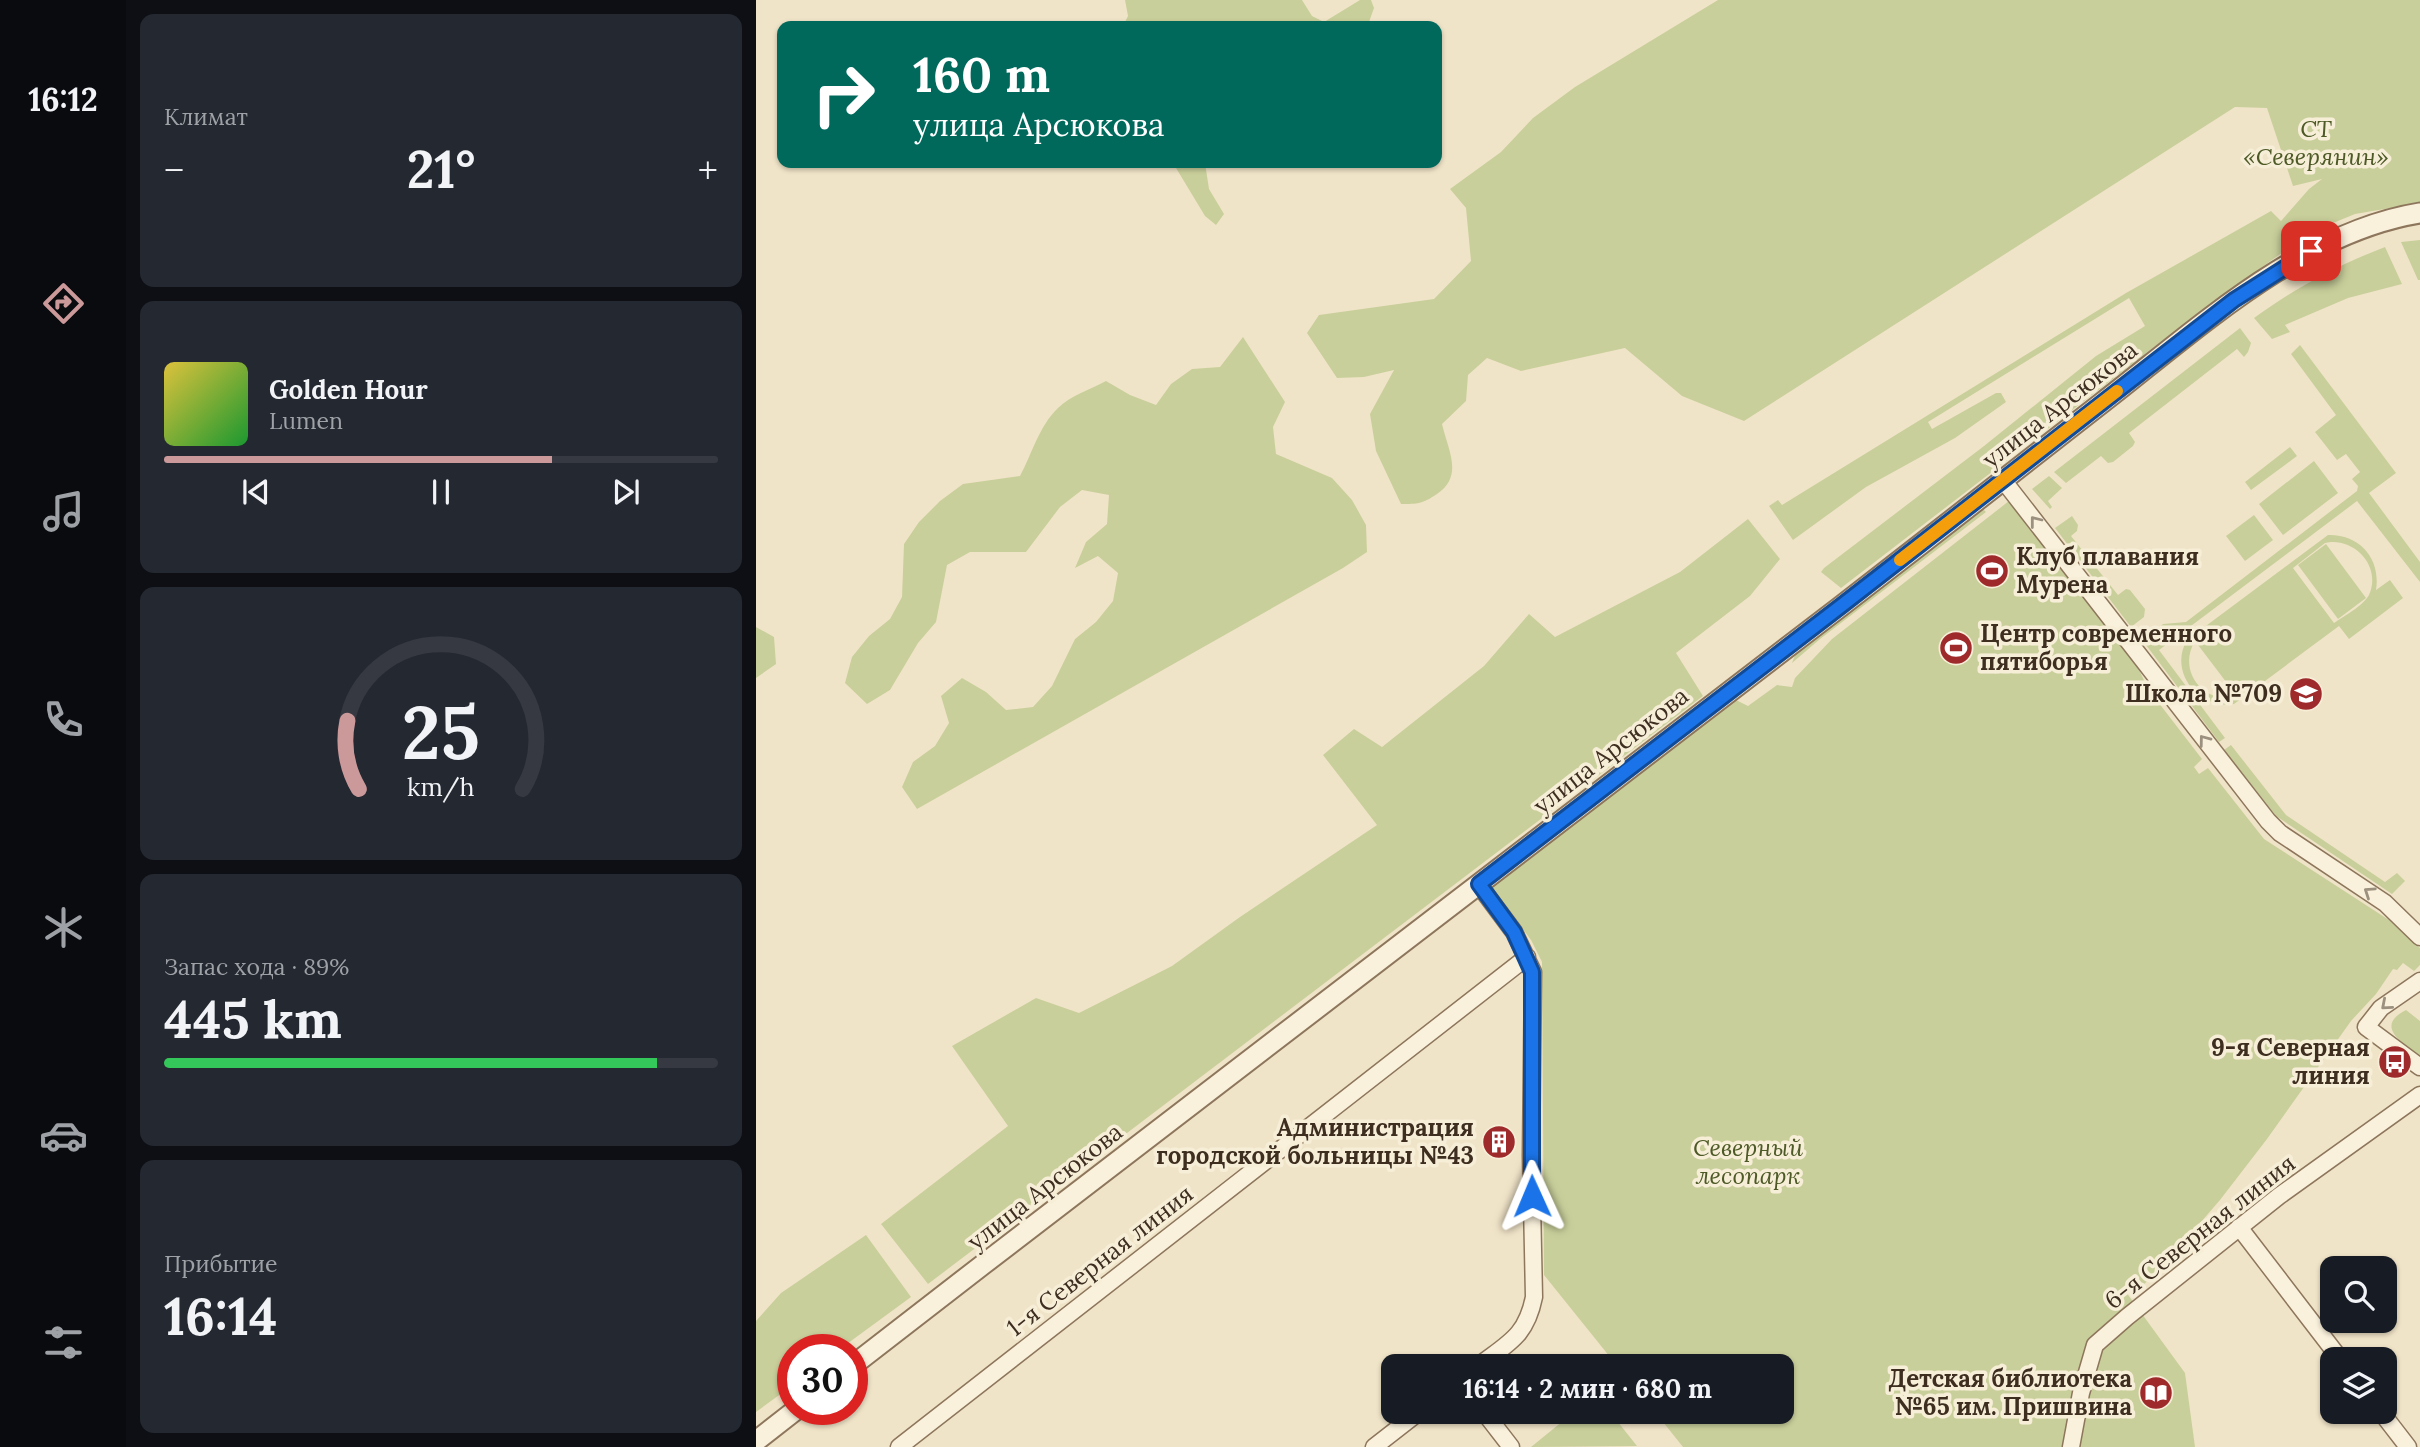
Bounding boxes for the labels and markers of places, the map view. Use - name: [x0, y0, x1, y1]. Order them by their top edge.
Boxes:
- pin: [2281, 221, 2341, 281]
- place label: Клуб плавания Мурена: [2016, 541, 2199, 600]
- sports icon: Клуб плавания Мурена: [1973, 552, 2011, 590]
- place label: Центр современного пятиборья: [1980, 618, 2232, 677]
- sports icon: Центр современного пятиборья: [1937, 629, 1975, 667]
- school or university icon: Школа №709: [2287, 675, 2325, 713]
- place label: Школа №709: [2125, 678, 2282, 709]
- place label: 9-я Северная линия: [2211, 1032, 2370, 1091]
- bus stop icon: 9-я Северная линия: [2376, 1043, 2414, 1081]
- place label: Администрация городской больницы №43: [1156, 1112, 1474, 1171]
- building icon: Администрация городской больницы №43: [1480, 1123, 1518, 1161]
- place label: Детская библиотека №65 им. Пришвина: [1888, 1363, 2132, 1422]
- library icon: Детская библиотека №65 им. Пришвина: [2137, 1374, 2175, 1412]

